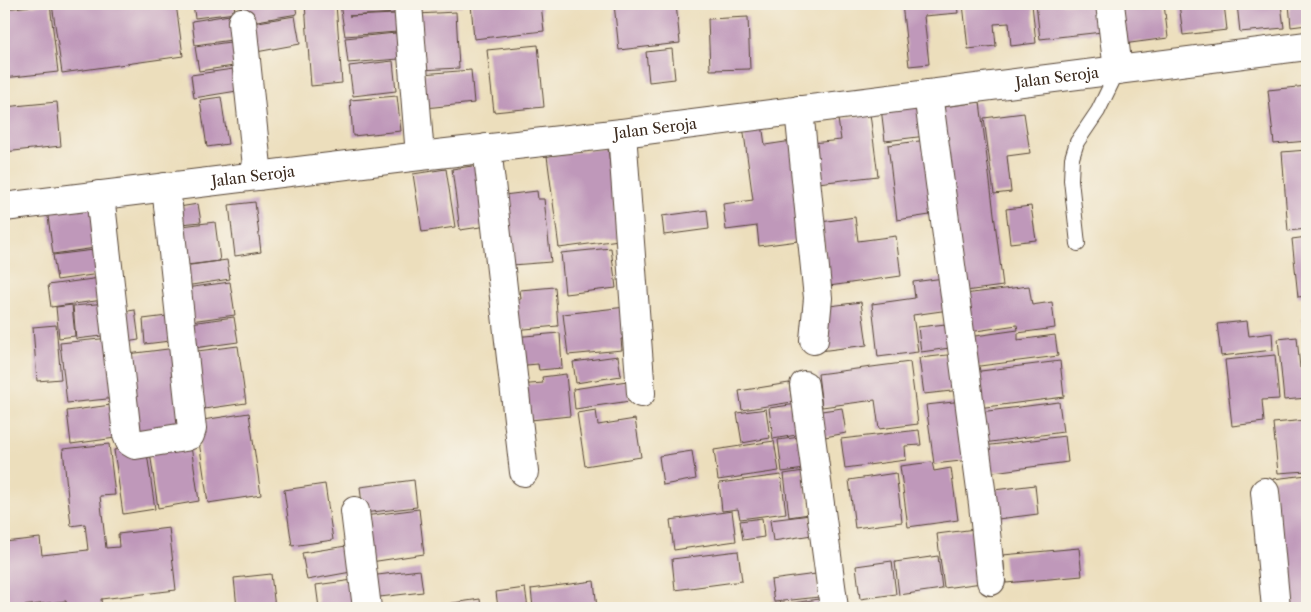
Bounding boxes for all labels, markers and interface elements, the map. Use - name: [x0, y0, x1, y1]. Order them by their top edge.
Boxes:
- street label: Jalan Seroja: [1012, 63, 1100, 92]
- street label: Jalan Seroja: [611, 114, 698, 143]
- street label: Jalan Seroja: [208, 161, 296, 191]

